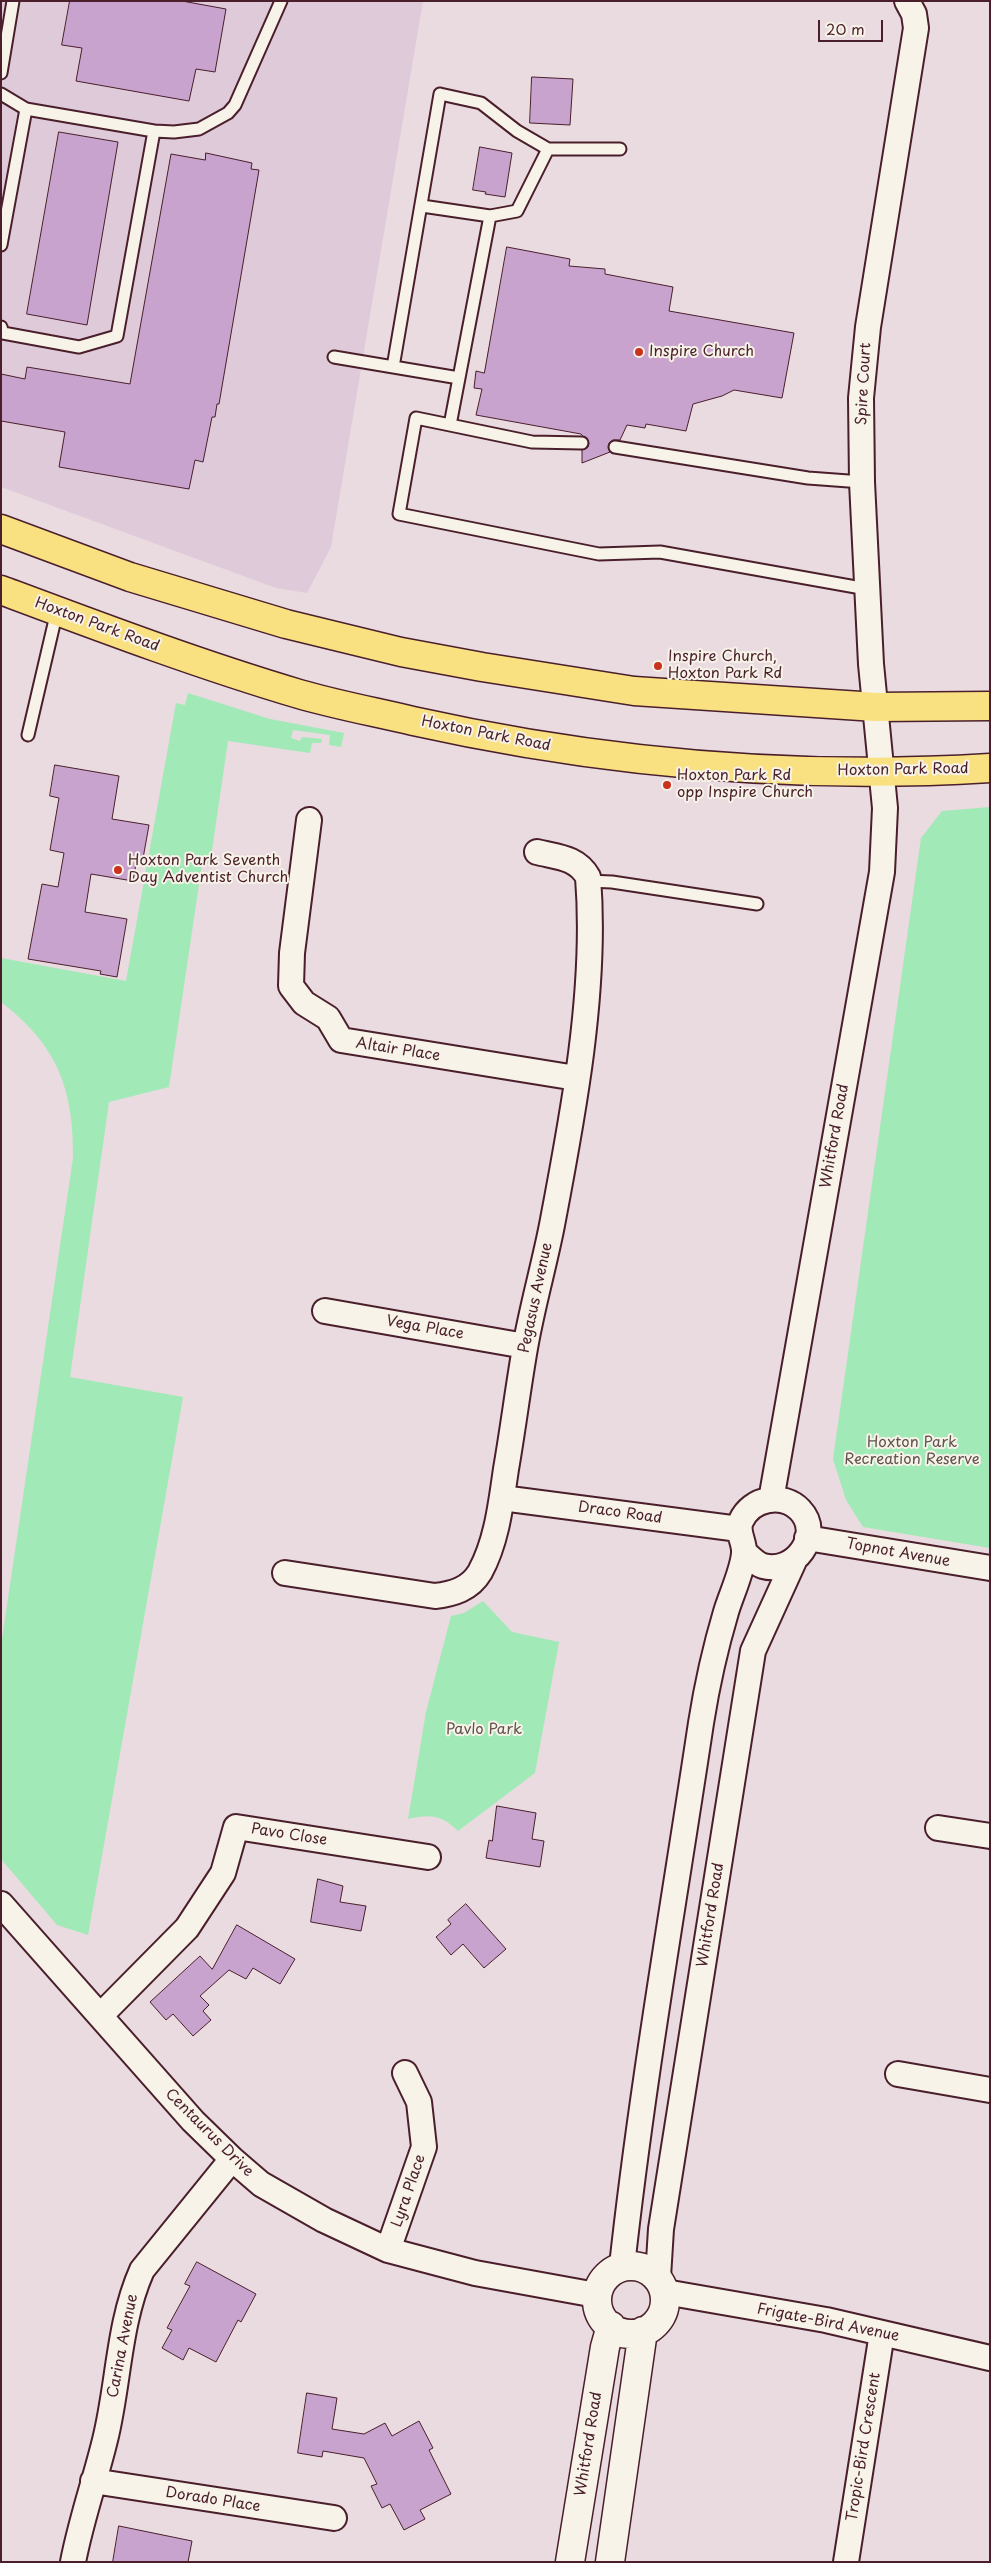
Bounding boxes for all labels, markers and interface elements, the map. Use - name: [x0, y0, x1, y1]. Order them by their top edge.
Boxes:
- scale bar: [821, 10, 886, 42]
- text: 20 m: [826, 17, 865, 40]
- street label: Spire Court: [853, 342, 875, 426]
- place label: Inspire Church: [649, 343, 754, 361]
- marker: Inspire Church: [633, 346, 645, 358]
- street label: Hoxton Park Road: [32, 594, 162, 656]
- place label: Inspire Church, Hoxton Park Rd: [668, 648, 782, 683]
- marker: Inspire Church, Hoxton Park Rd: [652, 660, 664, 672]
- street label: Hoxton Park Road: [420, 713, 552, 755]
- street label: Hoxton Park Road: [837, 760, 969, 780]
- place label: Hoxton Park Rd opp Inspire Church: [677, 767, 813, 802]
- marker: Hoxton Park Rd opp Inspire Church: [661, 779, 673, 791]
- place label: Hoxton Park Seventh Day Adventist Church: [128, 852, 288, 887]
- marker: Hoxton Park Seventh Day Adventist Church: [112, 864, 124, 876]
- street label: Altair Place: [355, 1034, 441, 1066]
- street label: Whitford Road: [817, 1083, 853, 1189]
- street label: Pegasus Avenue: [515, 1241, 557, 1355]
- street label: Vega Place: [385, 1312, 465, 1344]
- park label: Hoxton Park Recreation Reserve: [844, 1434, 980, 1469]
- street label: Draco Road: [577, 1498, 663, 1528]
- street label: Topnot Avenue: [845, 1535, 951, 1571]
- park label: Pavlo Park: [446, 1721, 522, 1739]
- street label: Pavo Close: [250, 1820, 328, 1850]
- street label: Whitford Road: [694, 1862, 728, 1968]
- street label: Centaurus Drive: [161, 2085, 257, 2181]
- street label: Lyra Place: [388, 2152, 430, 2230]
- street label: Carina Avenue: [104, 2292, 142, 2400]
- street label: Frigate-Bird Avenue: [755, 2300, 901, 2346]
- street label: Tropic-Bird Crescent: [843, 2371, 885, 2523]
- street label: Whitford Road: [572, 2391, 606, 2497]
- street label: Dorado Place: [164, 2484, 262, 2516]

